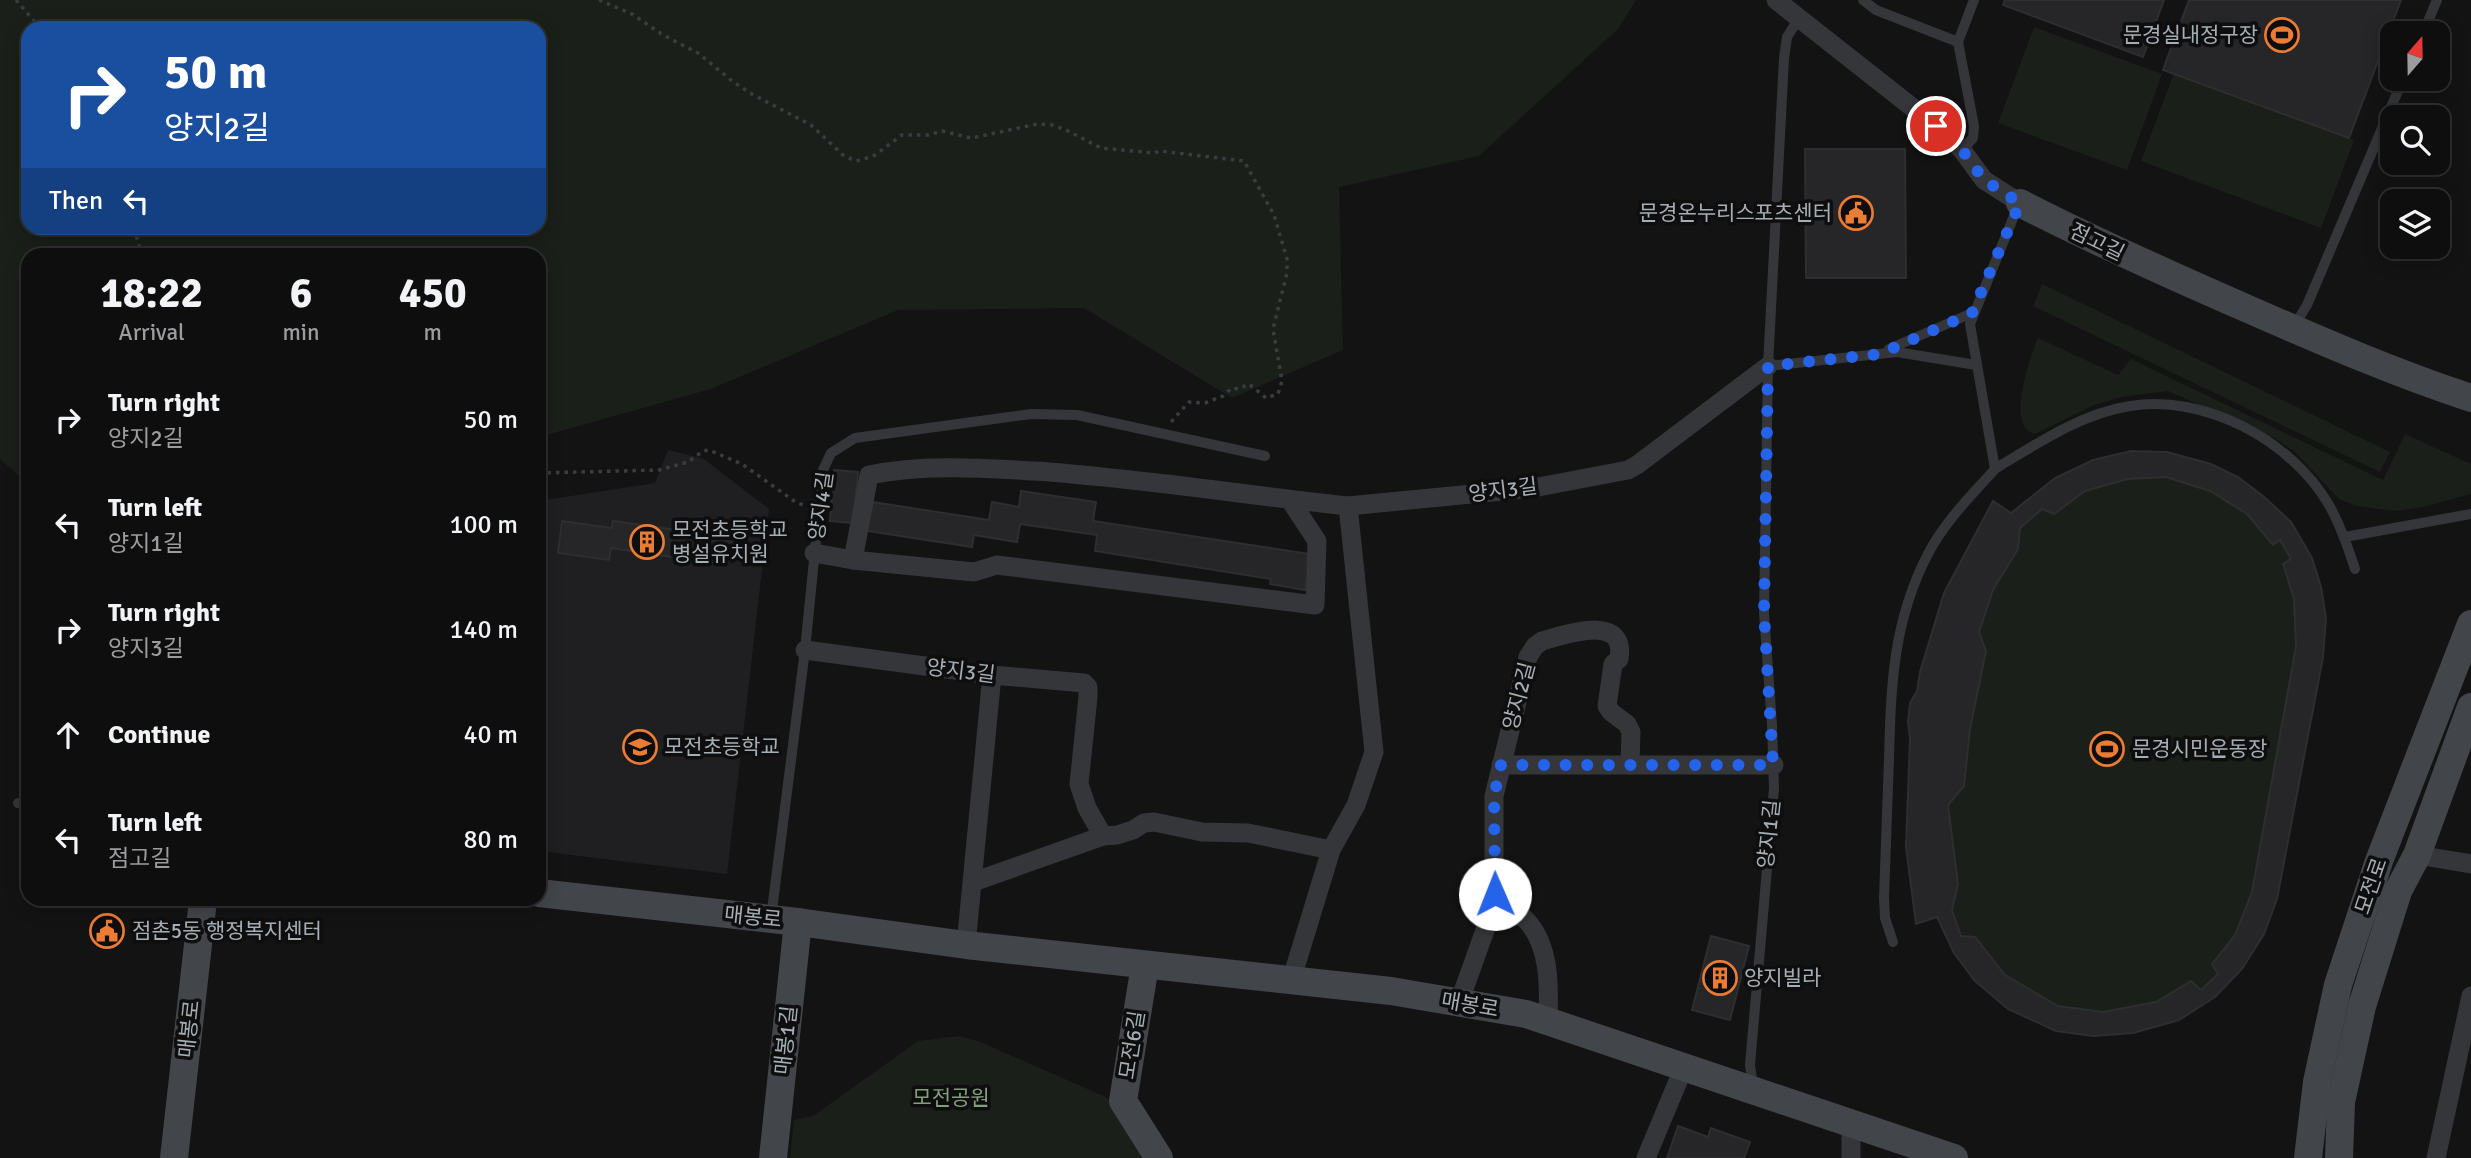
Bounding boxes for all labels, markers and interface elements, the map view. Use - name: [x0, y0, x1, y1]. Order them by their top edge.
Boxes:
- sports icon: 문경실내정구장: [2263, 16, 2301, 54]
- north arrow: [2380, 21, 2450, 91]
- map controls: [2380, 21, 2450, 259]
- place label: 문경실내정구장: [2123, 22, 2258, 48]
- text: 50 m: [164, 42, 267, 102]
- icon: right: [49, 49, 140, 140]
- pin: [1906, 96, 1966, 156]
- button: search: [2380, 105, 2450, 175]
- icon: arrive: [1917, 107, 1955, 145]
- text: 양지2길: [164, 109, 270, 148]
- icon: left: [117, 182, 155, 220]
- text: Then: [49, 185, 103, 217]
- button: layers: [2380, 189, 2450, 259]
- public building icon: 문경온누리스포츠센터: [1837, 194, 1875, 232]
- place label: 문경온누리스포츠센터: [1639, 200, 1832, 226]
- street label: 점고길: [2065, 218, 2129, 266]
- text: 18:22: [100, 268, 203, 319]
- text: 6: [290, 268, 312, 319]
- text: 450: [399, 268, 467, 319]
- text: Arrival: [119, 318, 185, 347]
- text: min: [282, 318, 320, 347]
- text: m: [424, 318, 442, 347]
- text: Turn right: [108, 387, 220, 419]
- icon: right: [49, 401, 87, 439]
- text: 50 m: [463, 404, 518, 436]
- text: 양지2길: [108, 424, 184, 453]
- street label: 양지4길: [803, 470, 839, 542]
- street label: 양지3길: [1467, 473, 1539, 507]
- text: Turn left: [108, 492, 202, 524]
- icon: left: [49, 506, 87, 544]
- text: 100 m: [449, 509, 518, 541]
- place label: 모전초등학교 병설유치원: [672, 517, 788, 567]
- building icon: 모전초등학교 병설유치원: [628, 523, 666, 561]
- text: 양지1길: [108, 529, 184, 558]
- text: Turn right: [108, 597, 220, 629]
- icon: right: [49, 611, 87, 649]
- text: 140 m: [449, 614, 518, 646]
- text: 양지3길: [108, 634, 184, 663]
- street label: 양지3길: [925, 654, 997, 688]
- street label: 양지2길: [1497, 659, 1541, 733]
- icon: ahead: [49, 716, 87, 754]
- text: Continue: [108, 719, 210, 751]
- text: 40 m: [463, 719, 518, 751]
- school or university icon: 모전초등학교: [621, 728, 659, 766]
- sports icon: 문경시민운동장: [2088, 730, 2126, 768]
- place label: 모전초등학교: [664, 734, 780, 760]
- place label: 문경시민운동장: [2132, 736, 2267, 762]
- street label: 양지1길: [1752, 798, 1786, 870]
- text: Turn left: [108, 807, 202, 839]
- icon: left: [49, 821, 87, 859]
- text: 80 m: [463, 824, 518, 856]
- text: 점고길: [108, 844, 171, 873]
- street label: 모전로: [2349, 854, 2393, 918]
- position arrow: [1458, 857, 1532, 931]
- street label: 매봉로: [723, 901, 783, 933]
- public building icon: 점촌5동 행정복지센터: [88, 912, 126, 950]
- place label: 점촌5동 행정복지센터: [132, 918, 322, 944]
- building icon: 양지빌라: [1701, 959, 1739, 997]
- place label: 양지빌라: [1744, 965, 1821, 991]
- street label: 매봉로: [1439, 987, 1501, 1023]
- street label: 매봉로: [173, 999, 205, 1059]
- street label: 매봉1길: [769, 1004, 803, 1076]
- street label: 모전6길: [1114, 1009, 1150, 1081]
- park label: 모전공원: [912, 1085, 990, 1111]

